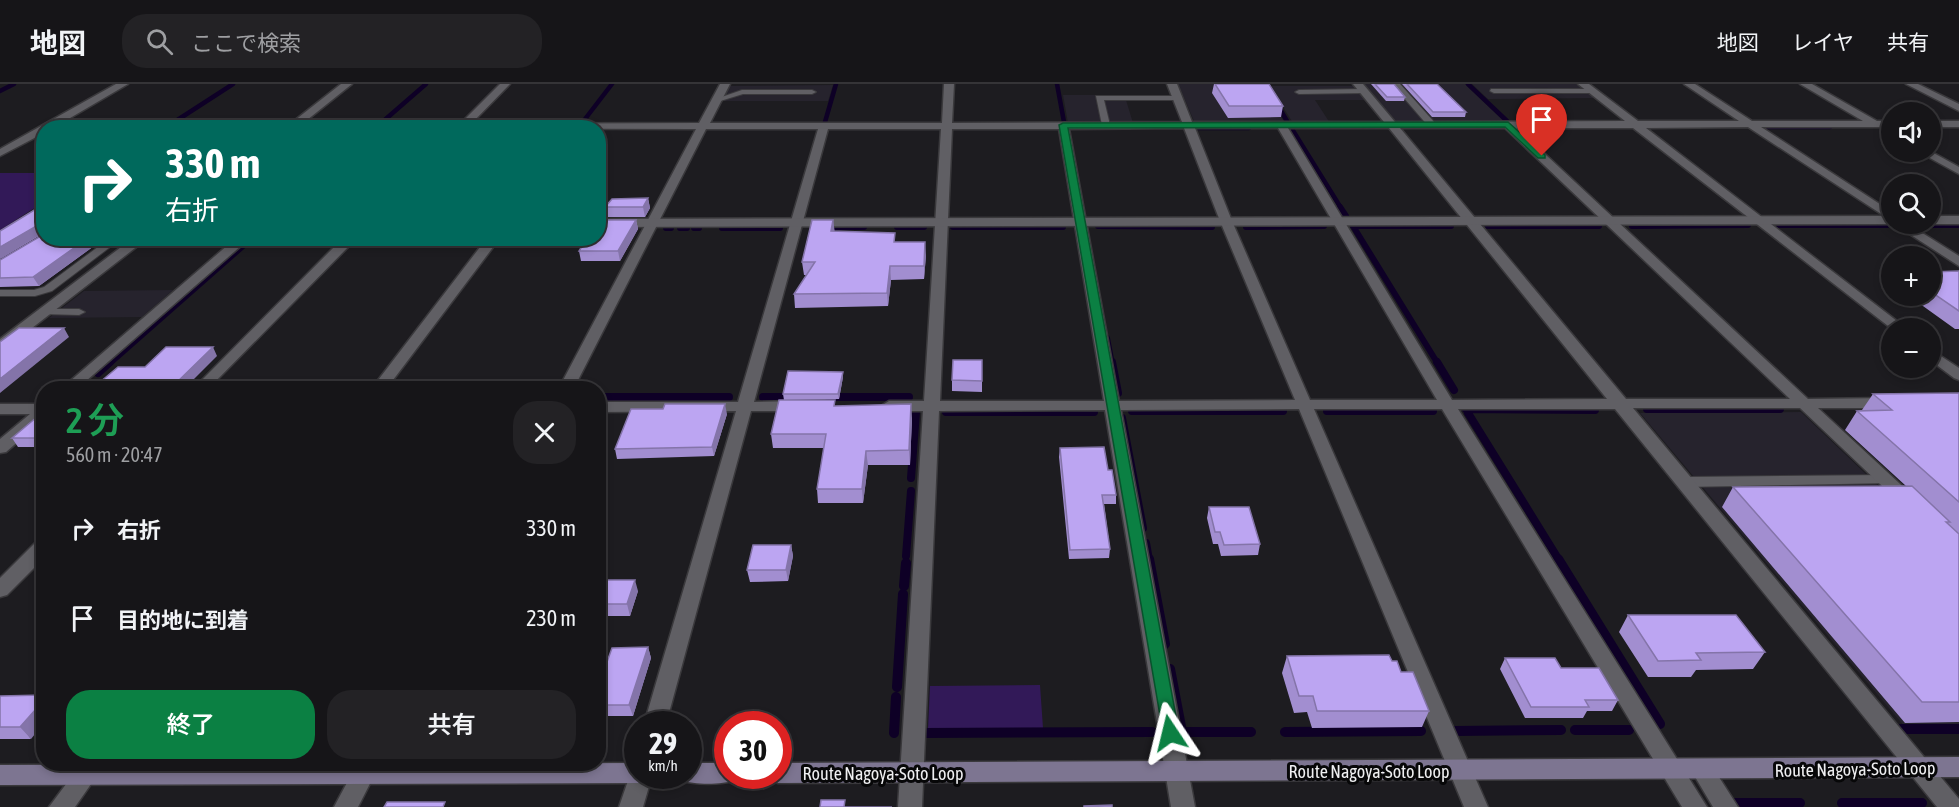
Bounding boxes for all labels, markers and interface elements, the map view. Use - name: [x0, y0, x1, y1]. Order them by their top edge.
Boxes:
- search box: [122, 14, 542, 68]
- icon: search: [143, 25, 176, 58]
- text: 地図: [30, 27, 86, 59]
- text: ここで検索: [191, 30, 301, 56]
- text: 地図: [1717, 30, 1759, 54]
- text: レイヤ: [1792, 30, 1854, 54]
- text: 共有: [1887, 30, 1929, 54]
- pin: [1516, 94, 1567, 156]
- map controls: [1881, 102, 1941, 378]
- button: sound: [1881, 102, 1941, 162]
- icon: arrive: [1525, 103, 1558, 136]
- text: 330 m: [165, 139, 260, 187]
- icon: right: [66, 144, 144, 222]
- button: search: [1881, 174, 1941, 234]
- text: 右折: [165, 195, 219, 226]
- button: +: [1881, 246, 1941, 306]
- button: −: [1881, 318, 1941, 378]
- text: 2 分: [66, 399, 124, 441]
- button: close: [513, 401, 576, 464]
- text: 560 m · 20:47: [66, 443, 163, 466]
- icon: right: [66, 512, 99, 545]
- text: 330 m: [526, 515, 576, 541]
- text: 右折: [117, 517, 161, 543]
- icon: arrive: [66, 602, 99, 635]
- text: 230 m: [526, 605, 576, 631]
- text: 目的地に到着: [117, 607, 249, 633]
- button: 終了: [66, 690, 315, 759]
- button: 共有: [327, 690, 576, 759]
- position arrow: [1138, 701, 1202, 765]
- speed limit sign: 30: [714, 711, 792, 789]
- text: 29: [649, 726, 677, 760]
- text: km/h: [648, 757, 678, 774]
- street label: Route Nagoya-Soto Loop: [1774, 757, 1936, 781]
- street label: Route Nagoya-Soto Loop: [1289, 761, 1449, 782]
- street label: Route Nagoya-Soto Loop: [803, 763, 963, 784]

